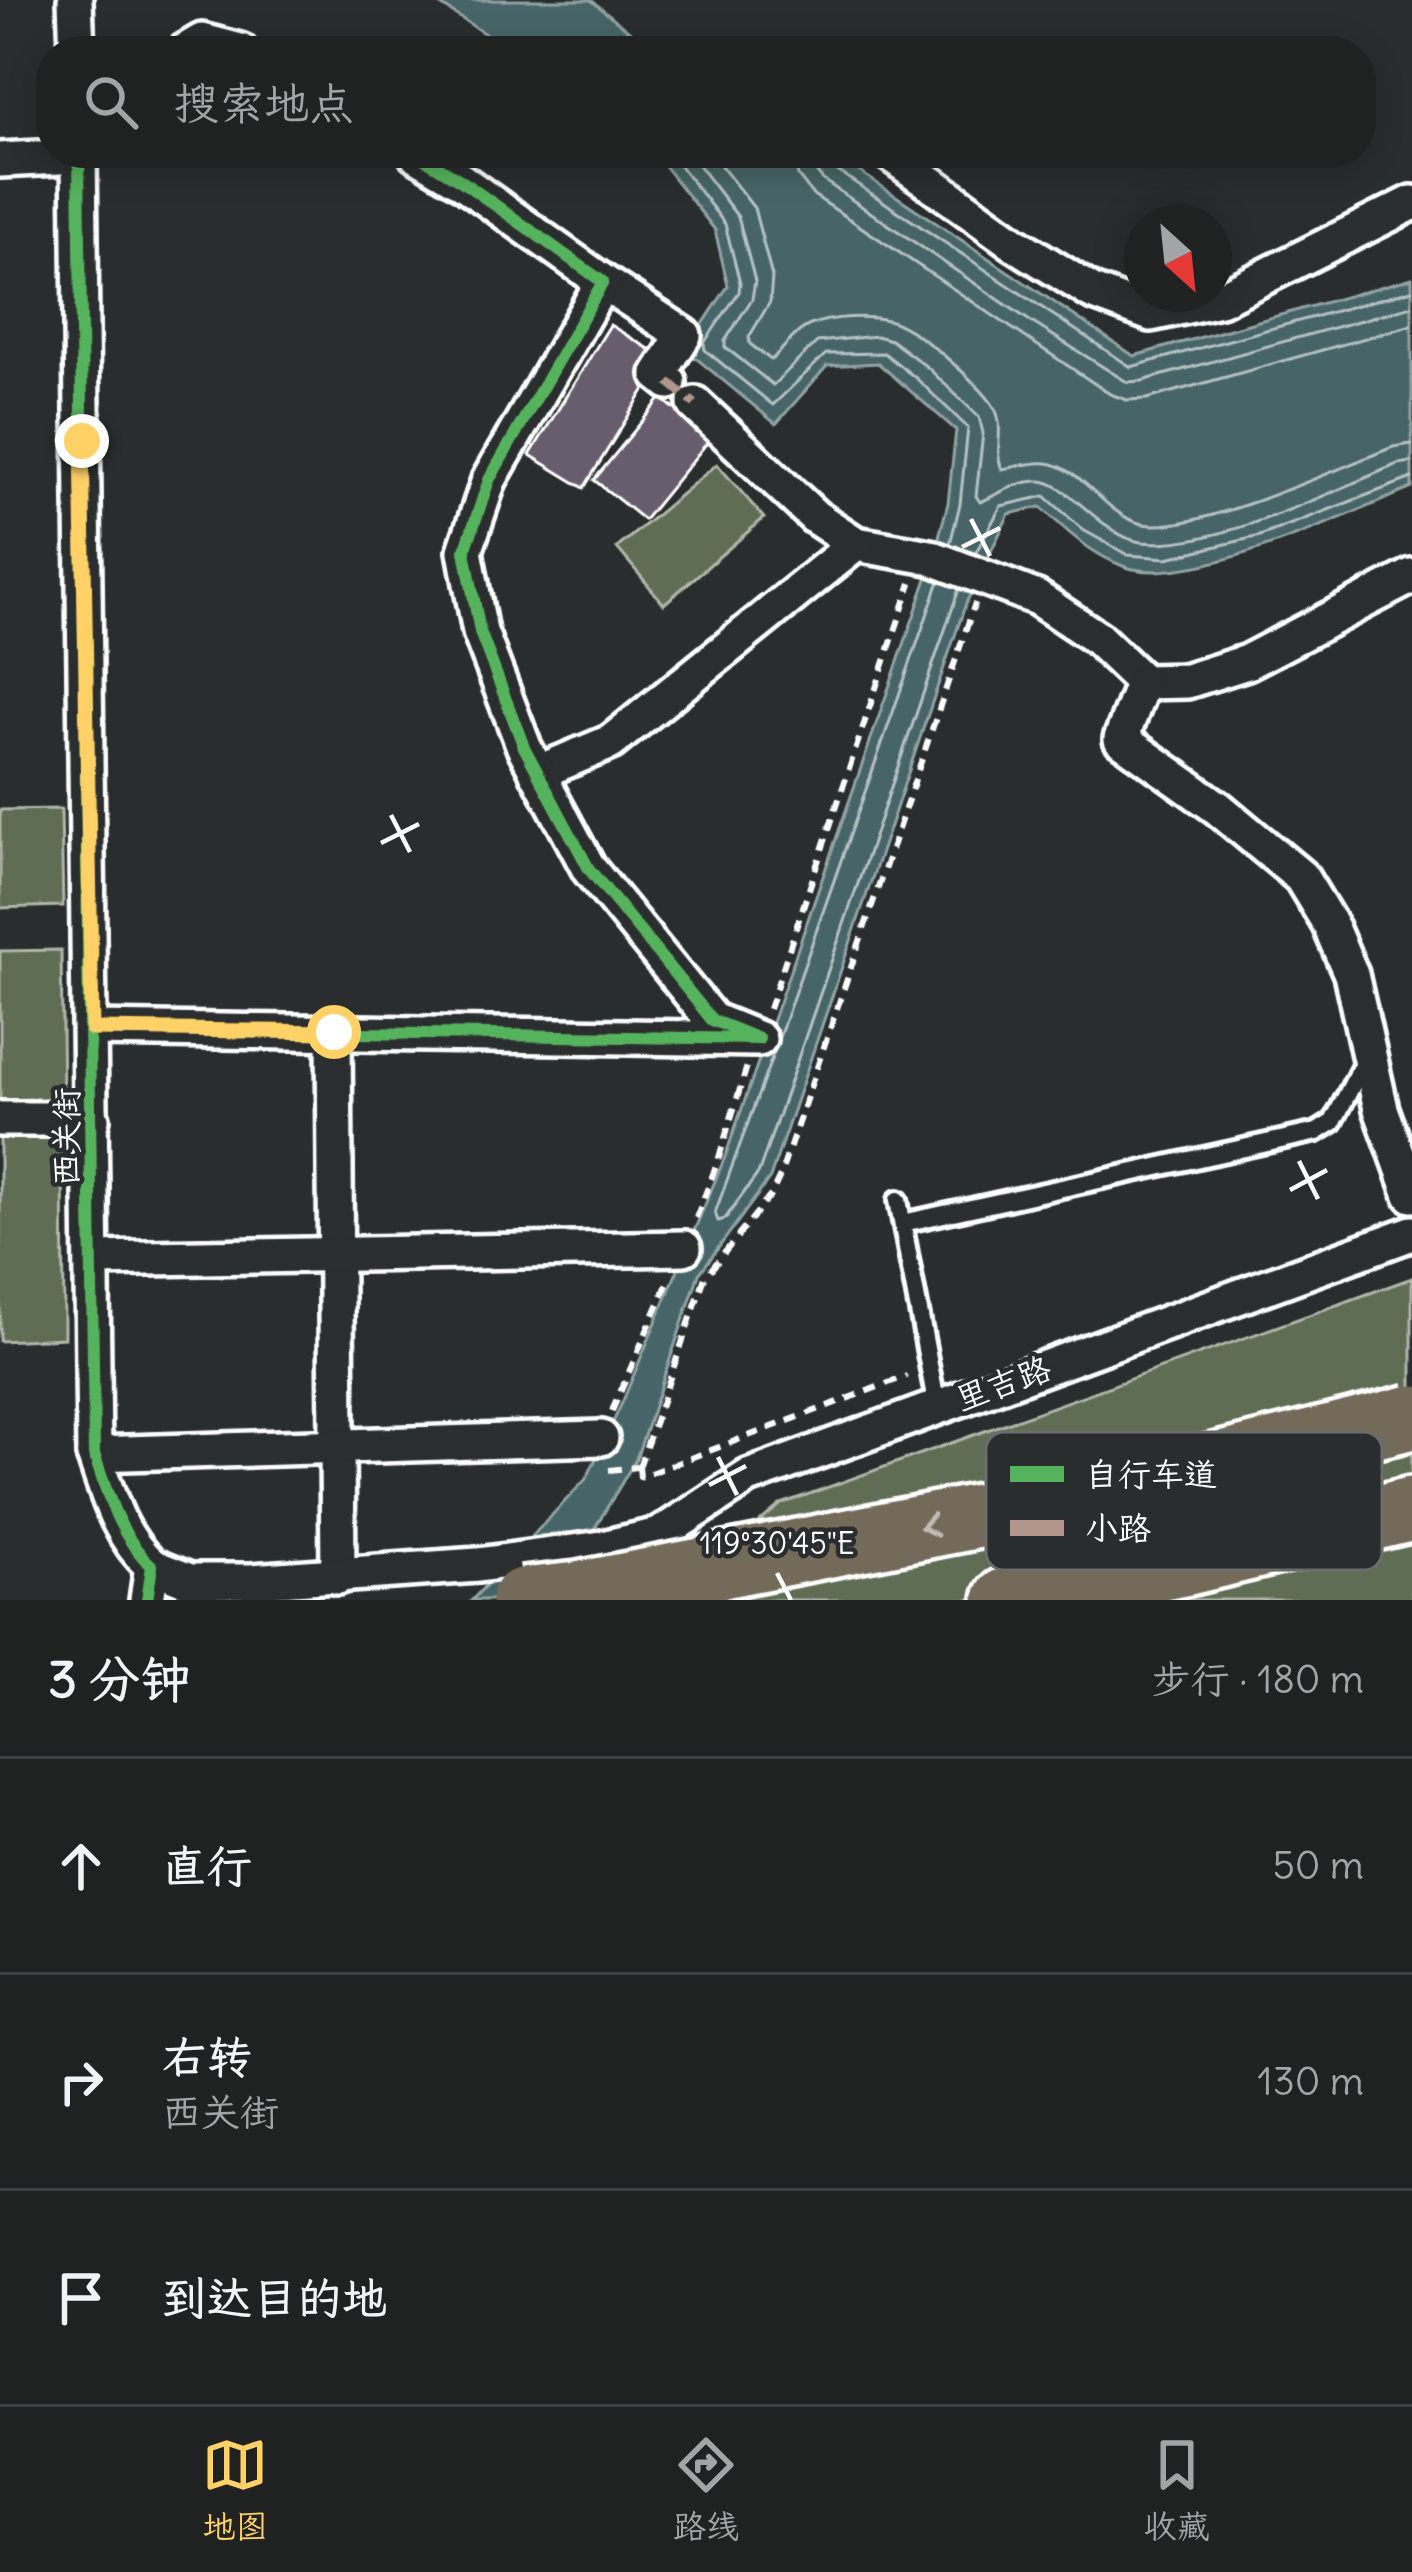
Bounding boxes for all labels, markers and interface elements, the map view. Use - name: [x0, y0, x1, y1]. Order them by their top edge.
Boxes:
- search box: [36, 36, 1376, 168]
- icon: search: [78, 69, 144, 135]
- text: 搜索地点: [174, 75, 354, 131]
- north arrow: [1124, 204, 1232, 312]
- route end: [55, 414, 109, 468]
- route start: [307, 1005, 361, 1059]
- street label: 西关街: [45, 1088, 87, 1187]
- street label: 里吉路: [949, 1346, 1057, 1420]
- legend: [986, 1432, 1382, 1570]
- text: 自行车道: [1085, 1453, 1217, 1495]
- text: 小路: [1085, 1507, 1151, 1549]
- one-way arrow: [920, 1512, 940, 1538]
- text: 119°30'45"E: [699, 1524, 855, 1562]
- text: 3 分钟: [48, 1647, 191, 1711]
- text: 步行 · 180 m: [1152, 1655, 1364, 1704]
- icon: ahead: [48, 1833, 114, 1899]
- text: 直行: [162, 1838, 252, 1894]
- text: 50 m: [1272, 1841, 1364, 1890]
- text: 右转: [162, 2029, 252, 2085]
- icon: right: [48, 2049, 114, 2115]
- text: 130 m: [1257, 2057, 1364, 2106]
- text: 西关街: [162, 2088, 279, 2137]
- icon: arrive: [48, 2265, 114, 2331]
- text: 到达目的地: [162, 2270, 387, 2326]
- tab: 地图: [202, 2432, 268, 2547]
- tab: 路线: [673, 2432, 739, 2547]
- tab: 收藏: [1144, 2432, 1210, 2547]

